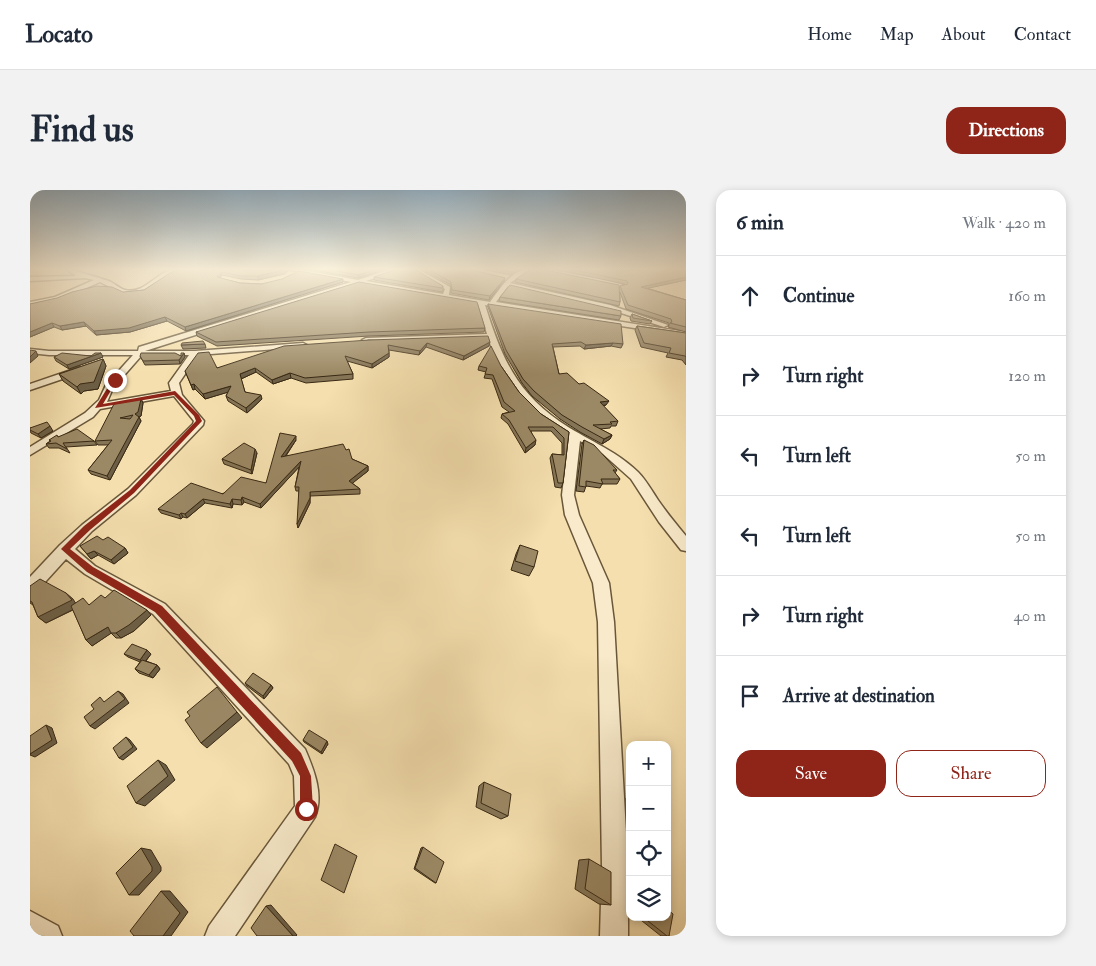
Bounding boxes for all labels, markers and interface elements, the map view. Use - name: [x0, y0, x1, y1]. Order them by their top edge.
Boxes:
- text: Locato: [25, 19, 93, 50]
- text: Home: [807, 23, 852, 46]
- text: Map: [880, 23, 914, 46]
- text: About: [942, 23, 986, 46]
- text: Contact: [1014, 23, 1071, 46]
- button: Directions: [946, 107, 1066, 154]
- text: Find us: [30, 108, 134, 152]
- text: 6 min: [736, 209, 784, 236]
- text: Walk · 420 m: [962, 213, 1046, 233]
- icon: ahead: [736, 282, 764, 310]
- text: Continue: [783, 284, 854, 308]
- text: 160 m: [1008, 286, 1046, 306]
- icon: right: [736, 362, 764, 390]
- text: Turn right: [783, 364, 863, 388]
- text: 120 m: [1008, 366, 1046, 386]
- route end: [104, 369, 127, 392]
- icon: left: [736, 442, 764, 470]
- text: Turn left: [783, 444, 851, 468]
- text: 50 m: [1015, 446, 1046, 466]
- icon: left: [736, 522, 764, 550]
- text: Turn left: [783, 524, 851, 548]
- text: 50 m: [1015, 526, 1046, 546]
- icon: right: [736, 602, 764, 630]
- text: Turn right: [783, 604, 863, 628]
- text: 40 m: [1013, 606, 1046, 626]
- icon: arrive: [736, 682, 764, 710]
- text: Arrive at destination: [783, 684, 935, 708]
- map controls: [626, 741, 671, 921]
- button: +: [626, 741, 671, 786]
- button: Save: [736, 750, 886, 797]
- button: Share: [896, 750, 1046, 797]
- button: −: [626, 786, 671, 831]
- route start: [295, 798, 318, 821]
- button: locate: [626, 831, 671, 876]
- button: layers: [626, 876, 671, 921]

